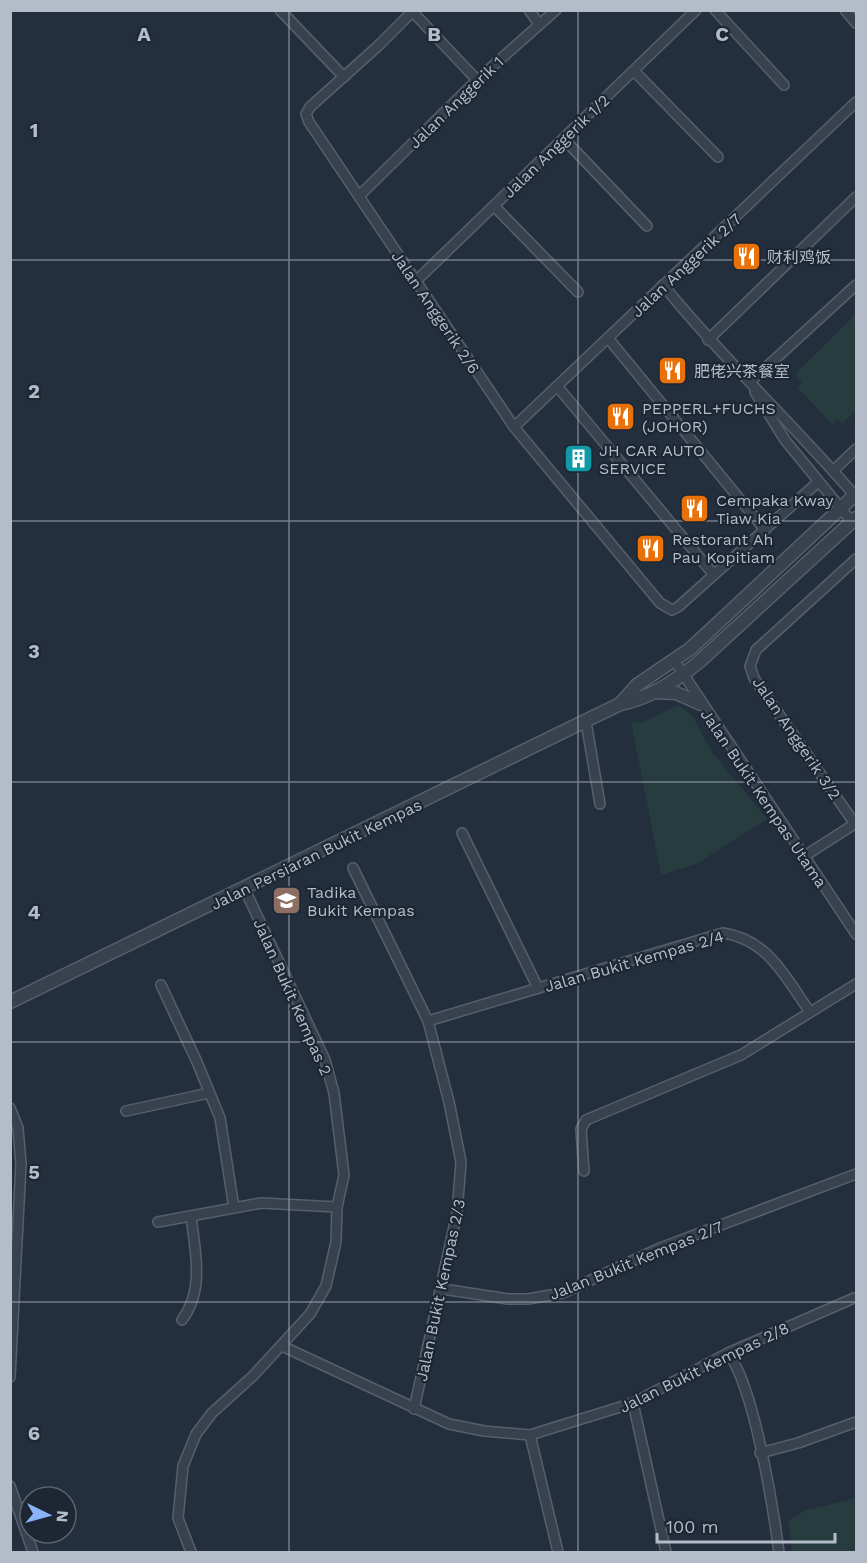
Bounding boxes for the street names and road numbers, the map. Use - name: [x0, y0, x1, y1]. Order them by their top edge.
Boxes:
- street label: Jalan Anggerik 1: [405, 52, 508, 152]
- street label: Jalan Anggerik 1/2: [499, 91, 613, 202]
- street label: Jalan Anggerik 2/7: [627, 209, 745, 321]
- street label: Jalan Anggerik 2/6: [387, 247, 484, 377]
- street label: Jalan Anggerik 3/2: [748, 673, 845, 803]
- street label: Jalan Bukit Kempas Utama: [697, 705, 831, 891]
- street label: Jalan Persiaran Bukit Kempas: [208, 795, 425, 914]
- street label: Jalan Bukit Kempas 2: [249, 916, 336, 1079]
- street label: Jalan Bukit Kempas 2/4: [542, 927, 726, 996]
- street label: Jalan Bukit Kempas 2/3: [412, 1197, 469, 1383]
- street label: Jalan Bukit Kempas 2/7: [547, 1217, 726, 1304]
- street label: Jalan Bukit Kempas 2/8: [616, 1318, 792, 1417]

